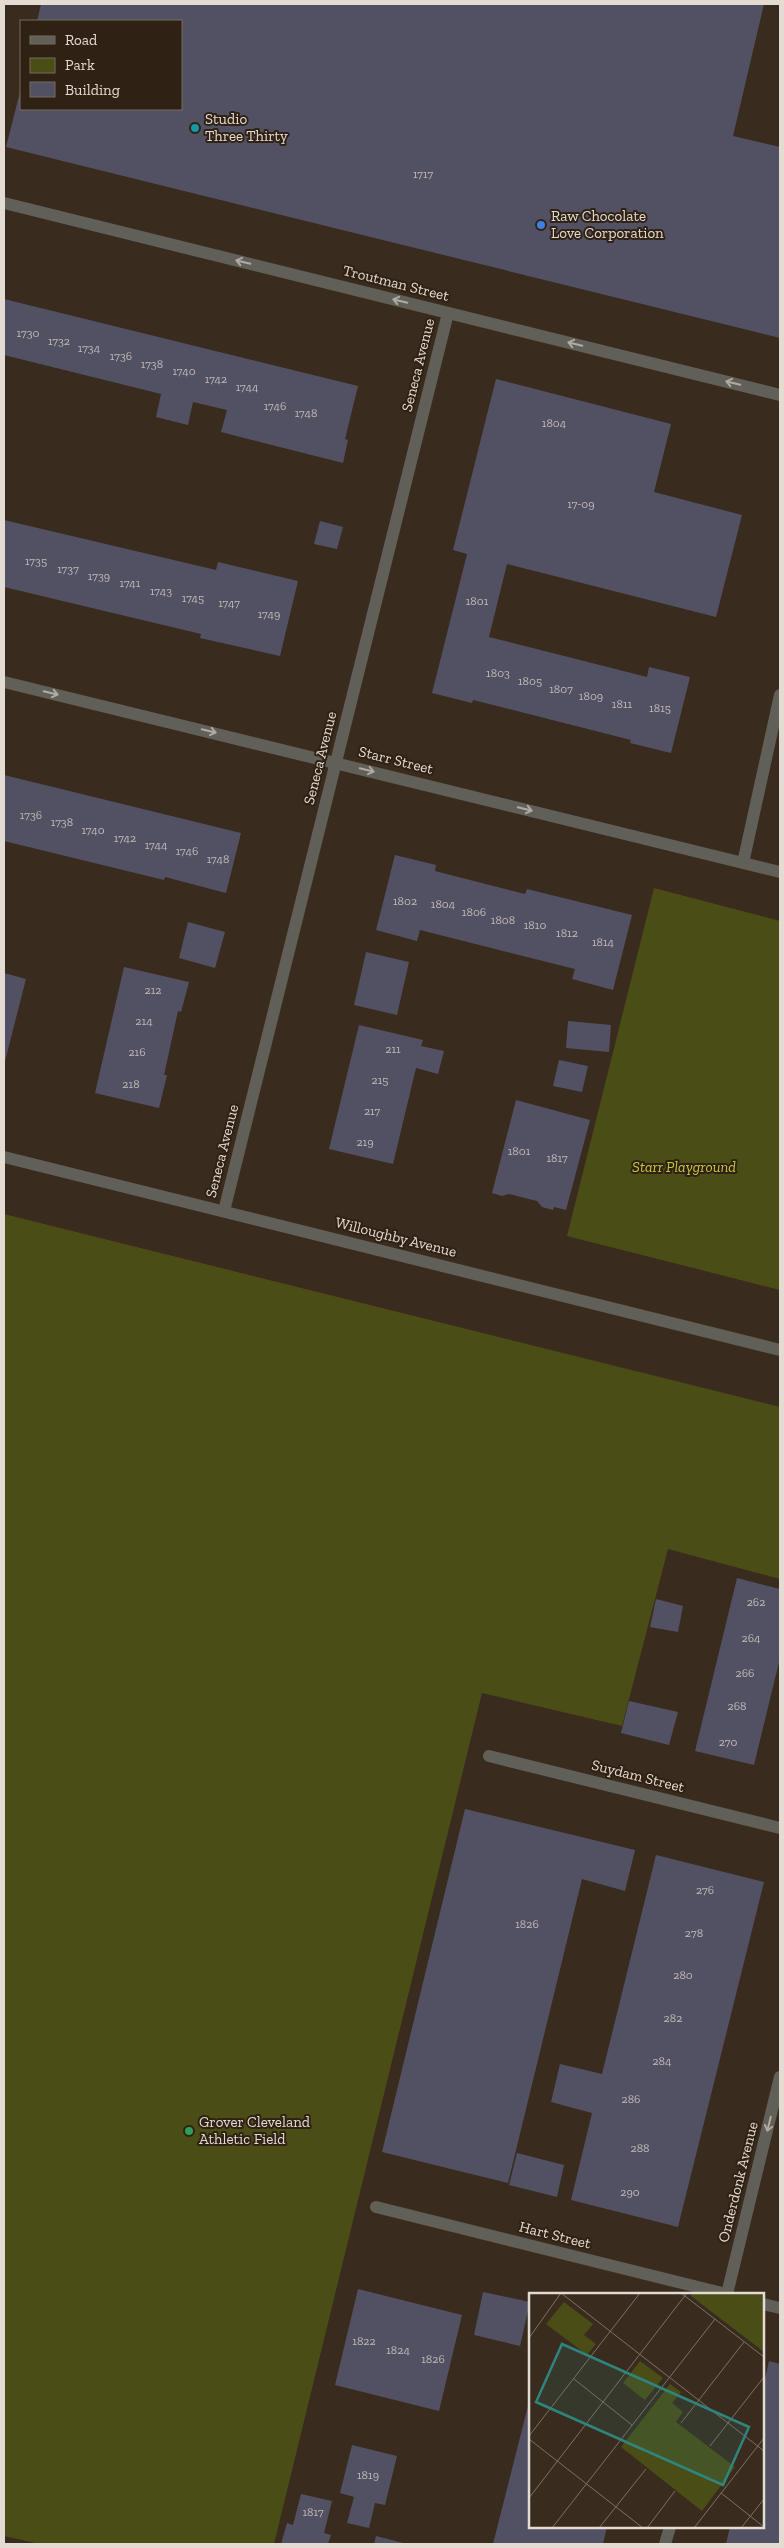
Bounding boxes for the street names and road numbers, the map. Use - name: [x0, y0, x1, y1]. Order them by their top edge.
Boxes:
- street label: Troutman Street: [341, 261, 451, 305]
- street label: Seneca Avenue: [398, 317, 438, 413]
- street label: Seneca Avenue: [300, 710, 340, 806]
- street label: Starr Street: [357, 742, 436, 778]
- street label: Seneca Avenue: [202, 1103, 242, 1199]
- street label: Willoughby Avenue: [334, 1213, 458, 1261]
- street label: Suydam Street: [590, 1756, 687, 1796]
- street label: Onderdonk Avenue: [714, 2120, 762, 2244]
- street label: Hart Street: [517, 2217, 593, 2253]

